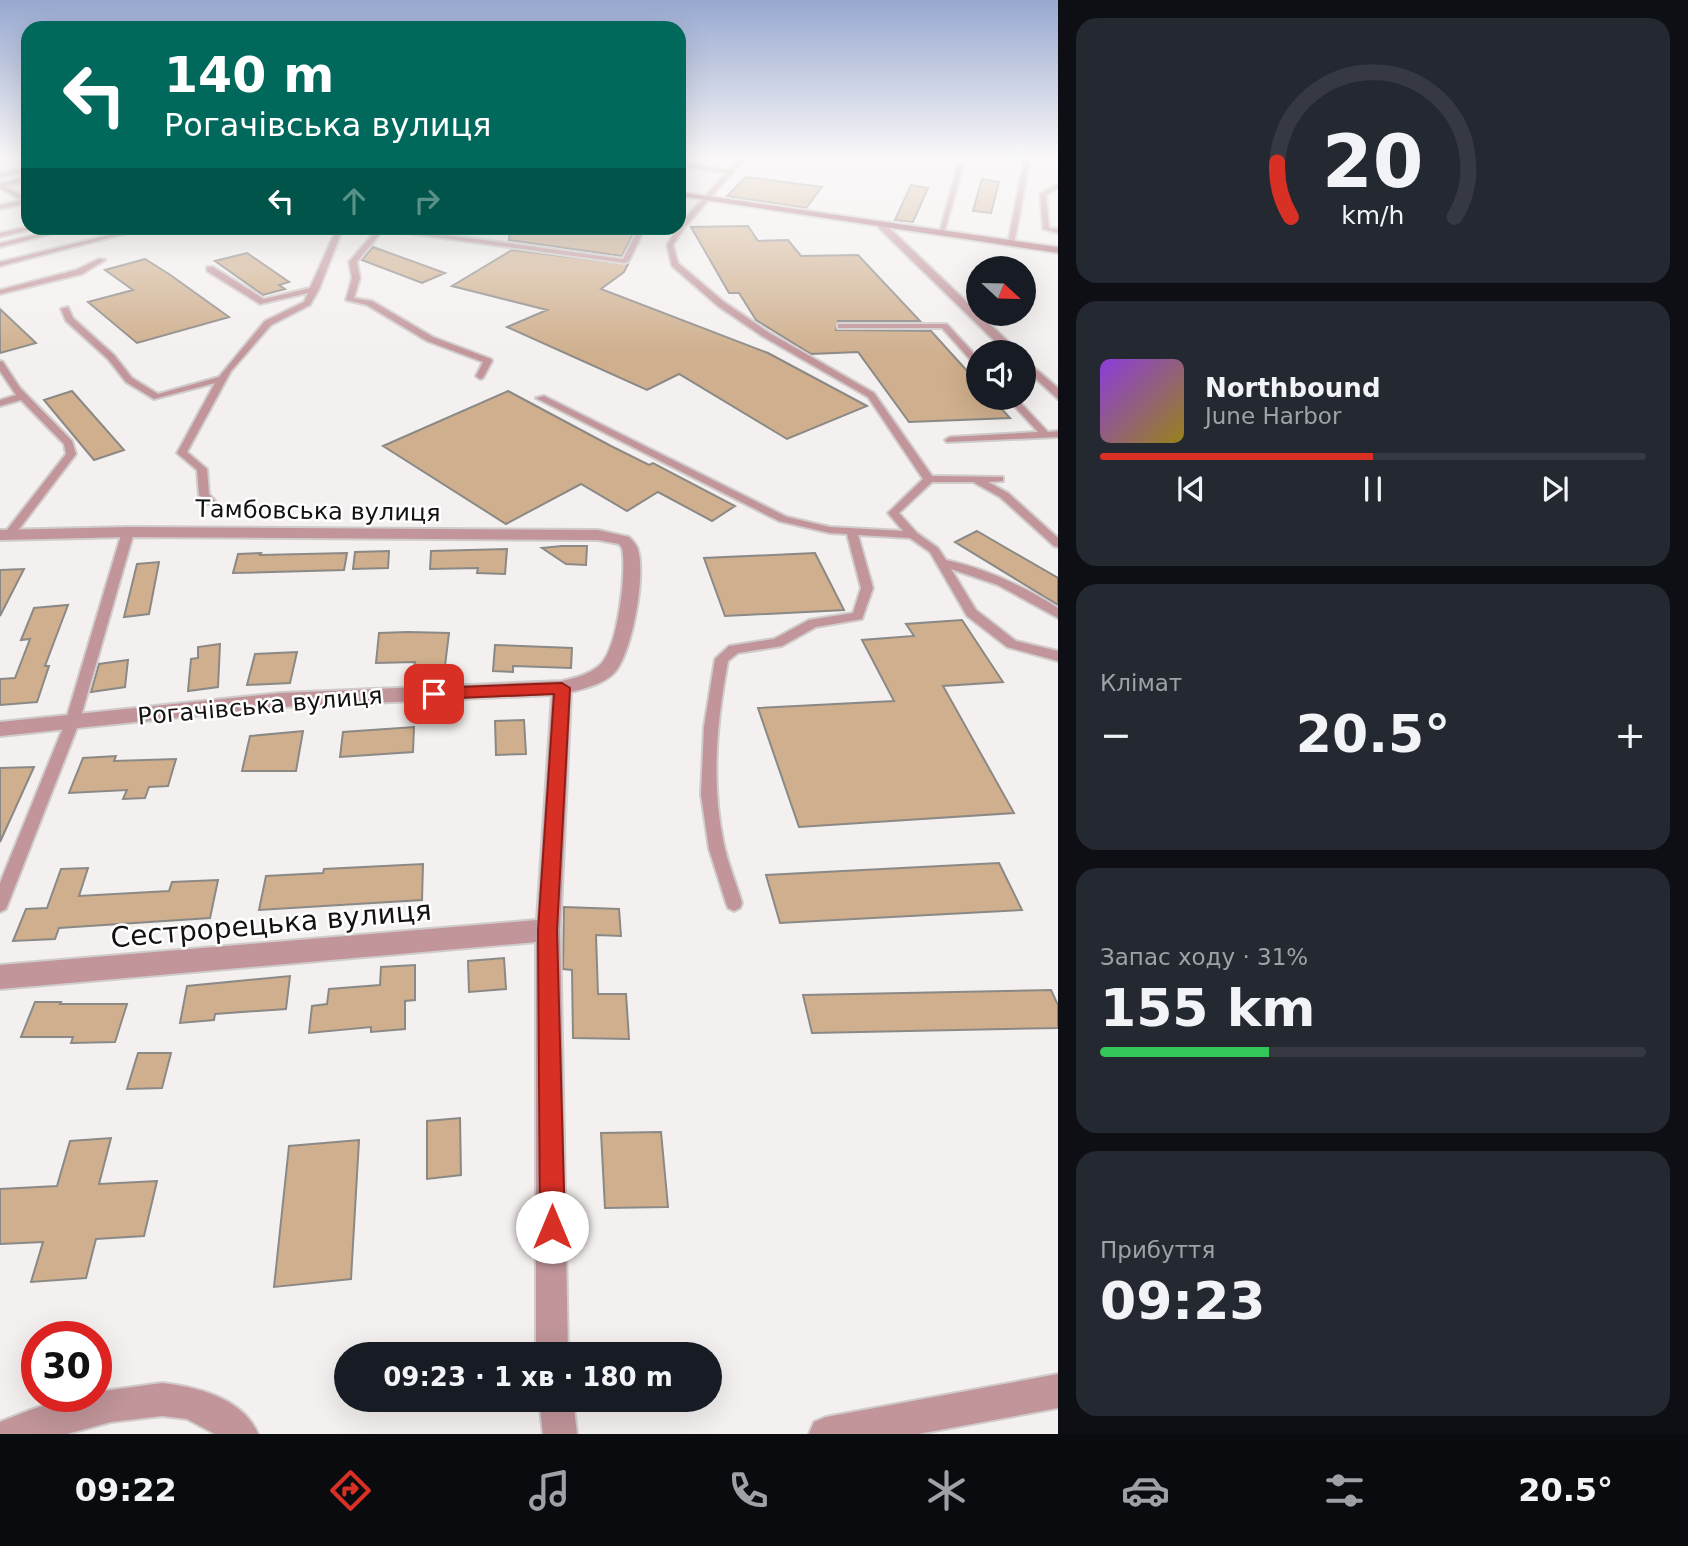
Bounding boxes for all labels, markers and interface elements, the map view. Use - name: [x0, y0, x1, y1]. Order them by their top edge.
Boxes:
- text: 140 m: [164, 47, 334, 104]
- icon: left: [49, 49, 140, 140]
- text: Рогачівська вулиця: [164, 106, 492, 144]
- text: 20: [1322, 119, 1424, 204]
- icon: left: [262, 182, 300, 220]
- icon: ahead: [335, 182, 373, 220]
- icon: right: [408, 182, 446, 220]
- text: km/h: [1341, 200, 1405, 229]
- north arrow: [966, 256, 1036, 326]
- map controls: [966, 256, 1036, 410]
- button: sound: [966, 340, 1036, 410]
- text: Northbound: [1205, 373, 1381, 403]
- text: June Harbor: [1205, 403, 1341, 429]
- icon: previous: [1172, 470, 1210, 508]
- icon: pause: [1354, 470, 1392, 508]
- icon: next: [1536, 470, 1574, 508]
- street label: Тамбовська вулиця: [194, 495, 441, 527]
- pin: [404, 664, 464, 724]
- text: Клімат: [1100, 670, 1182, 696]
- icon: arrive: [415, 675, 453, 713]
- street label: Рогачівська вулиця: [136, 681, 384, 731]
- text: 20.5°: [1296, 704, 1450, 764]
- text: −: [1100, 713, 1132, 757]
- text: +: [1614, 713, 1646, 757]
- street label: Сестрорецька вулиця: [109, 894, 433, 954]
- text: Запас ходу · 31%: [1100, 944, 1308, 970]
- text: 155 km: [1100, 978, 1315, 1038]
- position arrow: [515, 1190, 589, 1264]
- text: Прибуття: [1100, 1237, 1215, 1263]
- text: 09:23: [1100, 1271, 1266, 1331]
- speed limit sign: 30: [21, 1321, 112, 1412]
- text: 09:23 · 1 хв · 180 m: [383, 1362, 673, 1392]
- icon: directions: [326, 1466, 375, 1515]
- icon: music: [525, 1466, 574, 1515]
- icon: phone: [724, 1466, 773, 1515]
- icon: climate: [922, 1466, 971, 1515]
- icon: car: [1121, 1466, 1170, 1515]
- icon: filters: [1320, 1466, 1369, 1515]
- text: 09:22: [75, 1471, 177, 1509]
- text: 20.5°: [1518, 1471, 1613, 1509]

